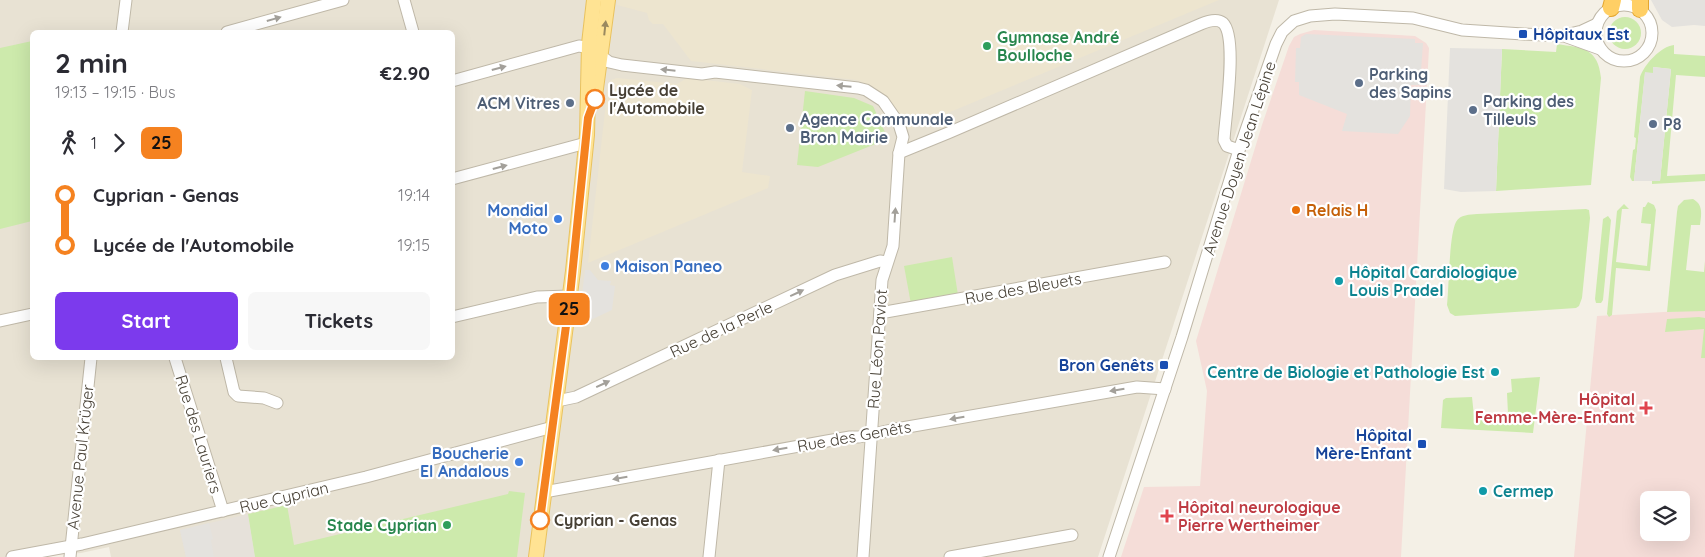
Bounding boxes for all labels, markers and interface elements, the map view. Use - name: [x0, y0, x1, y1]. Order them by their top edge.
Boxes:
- one-way arrow: [266, 15, 281, 23]
- one-way arrow: [601, 20, 609, 36]
- place label: Hôpitaux Est: [1533, 24, 1630, 44]
- place label: Gymnase André Boulloche: [997, 27, 1119, 65]
- marker: Hôpitaux Est: [1517, 28, 1529, 40]
- marker: Gymnase André Boulloche: [981, 40, 993, 52]
- text: 2 min: [55, 45, 128, 80]
- street label: Avenue Doyen Jean Lépine: [1198, 59, 1280, 257]
- text: €2.90: [380, 61, 430, 85]
- one-way arrow: [492, 64, 507, 72]
- place label: Parking des Sapins: [1369, 64, 1452, 102]
- one-way arrow: [660, 66, 676, 74]
- marker: Parking des Sapins: [1353, 77, 1365, 89]
- place label: Lycée de l'Automobile: [609, 80, 705, 118]
- text: 19:13 – 19:15 · Bus: [55, 82, 175, 102]
- one-way arrow: [836, 82, 852, 90]
- marker: Lycée de l'Automobile: [585, 89, 605, 109]
- place label: Parking des Tilleuls: [1483, 91, 1574, 129]
- place label: ACM Vitres: [477, 93, 560, 113]
- marker: ACM Vitres: [564, 97, 576, 109]
- marker: Parking des Tilleuls: [1467, 104, 1479, 116]
- place label: Agence Communale Bron Mairie: [800, 109, 953, 147]
- place label: P8: [1663, 114, 1682, 134]
- marker: P8: [1647, 118, 1659, 130]
- marker: Agence Communale Bron Mairie: [784, 122, 796, 134]
- icon: walk: [55, 129, 83, 157]
- icon: forward: [105, 129, 133, 157]
- text: 25: [151, 131, 172, 154]
- text: 1: [91, 133, 97, 153]
- one-way arrow: [492, 162, 507, 170]
- text: Cyprian - Genas: [93, 183, 239, 207]
- text: 19:14: [398, 185, 430, 205]
- place label: Mondial Moto: [487, 200, 548, 238]
- place label: Relais H: [1306, 200, 1368, 220]
- marker: Relais H: [1290, 204, 1302, 216]
- one-way arrow: [891, 206, 899, 222]
- marker: Mondial Moto: [552, 213, 564, 225]
- text: Lycée de l'Automobile: [93, 233, 294, 257]
- text: 19:15: [398, 235, 430, 255]
- place label: Maison Paneo: [615, 256, 722, 276]
- marker: Maison Paneo: [599, 260, 611, 272]
- place label: Hôpital Cardiologique Louis Pradel: [1349, 262, 1517, 300]
- street label: Rue des Bleuets: [963, 268, 1083, 308]
- marker: Hôpital Cardiologique Louis Pradel: [1333, 275, 1345, 287]
- one-way arrow: [790, 289, 804, 297]
- street label: Rue Léon Paviot: [863, 289, 891, 409]
- button: Start: [55, 292, 238, 350]
- button: Tickets: [248, 292, 430, 350]
- line badge: 25: [546, 293, 592, 325]
- street label: Rue de la Perle: [666, 296, 776, 362]
- text: 25: [559, 297, 579, 320]
- place label: Bron Genêts: [1059, 355, 1154, 375]
- marker: Bron Genêts: [1158, 359, 1170, 371]
- place label: Centre de Biologie et Pathologie Est: [1207, 362, 1485, 382]
- marker: Centre de Biologie et Pathologie Est: [1489, 366, 1501, 378]
- street label: Rue des Lauriers: [171, 372, 227, 496]
- one-way arrow: [596, 380, 610, 388]
- street label: Avenue Paul Krüger: [62, 383, 98, 531]
- one-way arrow: [1108, 387, 1124, 395]
- place label: Hôpital Femme-Mère-Enfant: [1475, 389, 1635, 427]
- marker: Hôpital Femme-Mère-Enfant: [1639, 401, 1653, 415]
- one-way arrow: [948, 415, 964, 423]
- street label: Rue des Genêts: [795, 416, 913, 456]
- place label: Hôpital Mère-Enfant: [1315, 425, 1412, 463]
- marker: Hôpital Mère-Enfant: [1416, 438, 1428, 450]
- place label: Boucherie El Andalous: [420, 443, 509, 481]
- one-way arrow: [771, 446, 787, 454]
- marker: Boucherie El Andalous: [513, 456, 525, 468]
- one-way arrow: [611, 475, 627, 483]
- street label: Rue Cyprian: [237, 477, 331, 517]
- place label: Cermep: [1493, 481, 1554, 501]
- marker: Cermep: [1477, 485, 1489, 497]
- map controls: [1640, 491, 1690, 541]
- button: layers: [1640, 491, 1690, 541]
- place label: Hôpital neurologique Pierre Wertheimer: [1178, 497, 1341, 535]
- marker: Hôpital neurologique Pierre Wertheimer: [1160, 509, 1174, 523]
- marker: Cyprian - Genas: [530, 510, 550, 530]
- place label: Cyprian - Genas: [554, 510, 677, 530]
- place label: Stade Cyprian: [327, 515, 437, 535]
- marker: Stade Cyprian: [441, 519, 453, 531]

